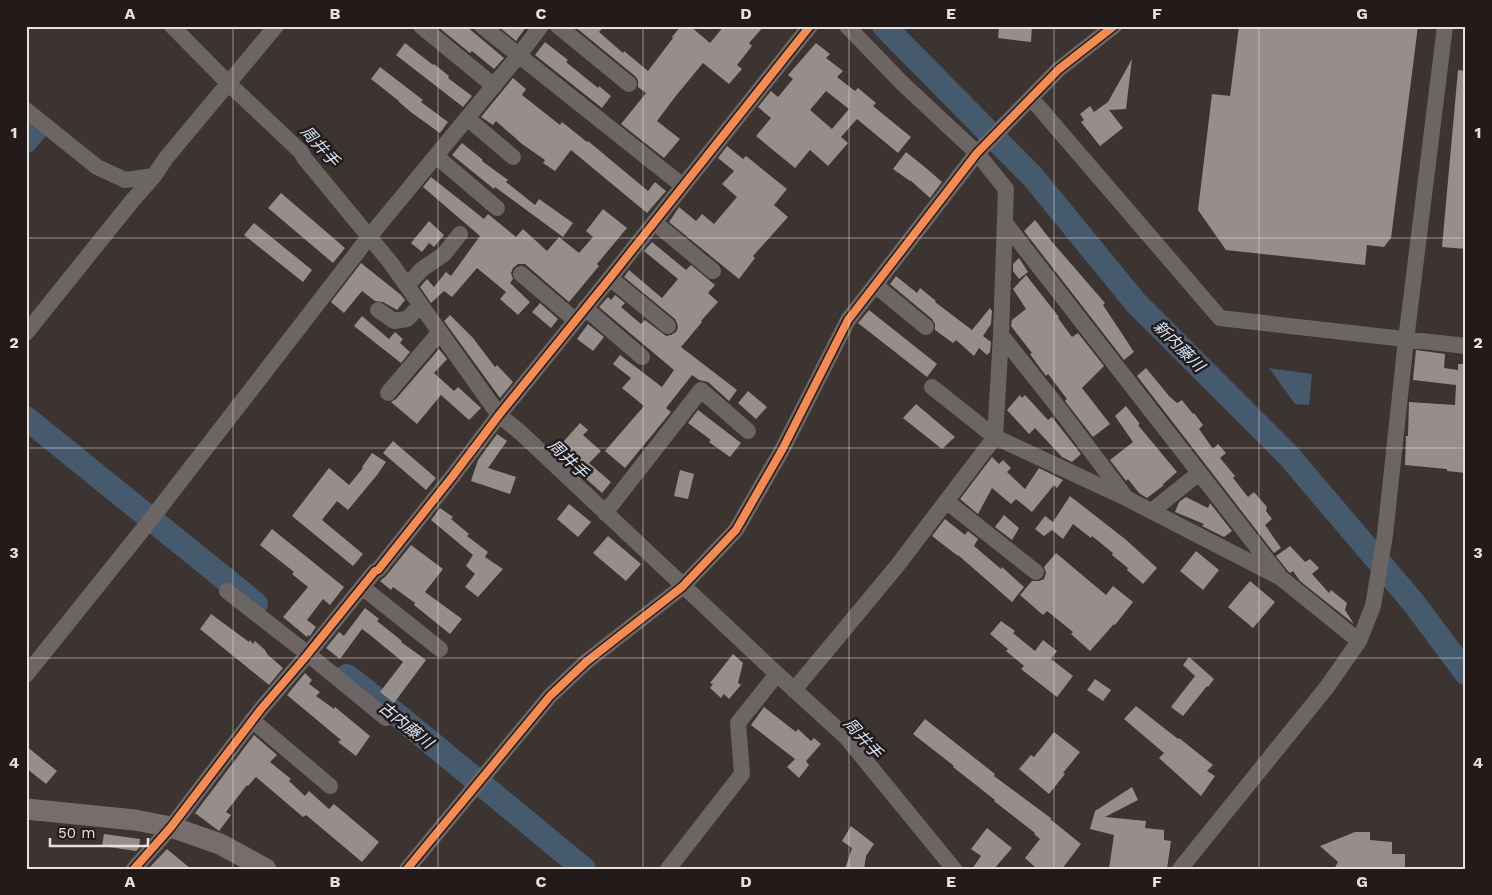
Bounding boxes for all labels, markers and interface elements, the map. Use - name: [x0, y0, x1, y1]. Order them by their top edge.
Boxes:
- text: A: [125, 4, 136, 23]
- text: B: [330, 4, 341, 23]
- text: C: [536, 4, 547, 23]
- text: D: [740, 4, 752, 23]
- text: E: [946, 4, 956, 23]
- text: F: [1152, 4, 1162, 23]
- text: G: [1356, 4, 1368, 23]
- water label: 周井手: [297, 122, 344, 171]
- text: 1: [11, 123, 17, 142]
- text: 1: [1475, 123, 1481, 142]
- water label: 新内藤川: [1150, 317, 1210, 377]
- text: 2: [9, 333, 19, 352]
- text: 2: [1473, 333, 1483, 352]
- water label: 周井手: [544, 435, 593, 483]
- text: 3: [9, 543, 19, 562]
- text: 3: [1473, 543, 1483, 562]
- water label: 古内藤川: [375, 697, 438, 754]
- water label: 周井手: [840, 714, 887, 763]
- text: 4: [9, 753, 19, 772]
- text: 4: [1473, 753, 1483, 772]
- scale bar: [50, 815, 148, 847]
- text: 50 m: [58, 824, 95, 842]
- text: A: [125, 872, 136, 891]
- text: B: [330, 872, 341, 891]
- text: C: [536, 872, 547, 891]
- text: D: [740, 872, 752, 891]
- text: E: [946, 872, 956, 891]
- text: F: [1152, 872, 1162, 891]
- text: G: [1356, 872, 1368, 891]

